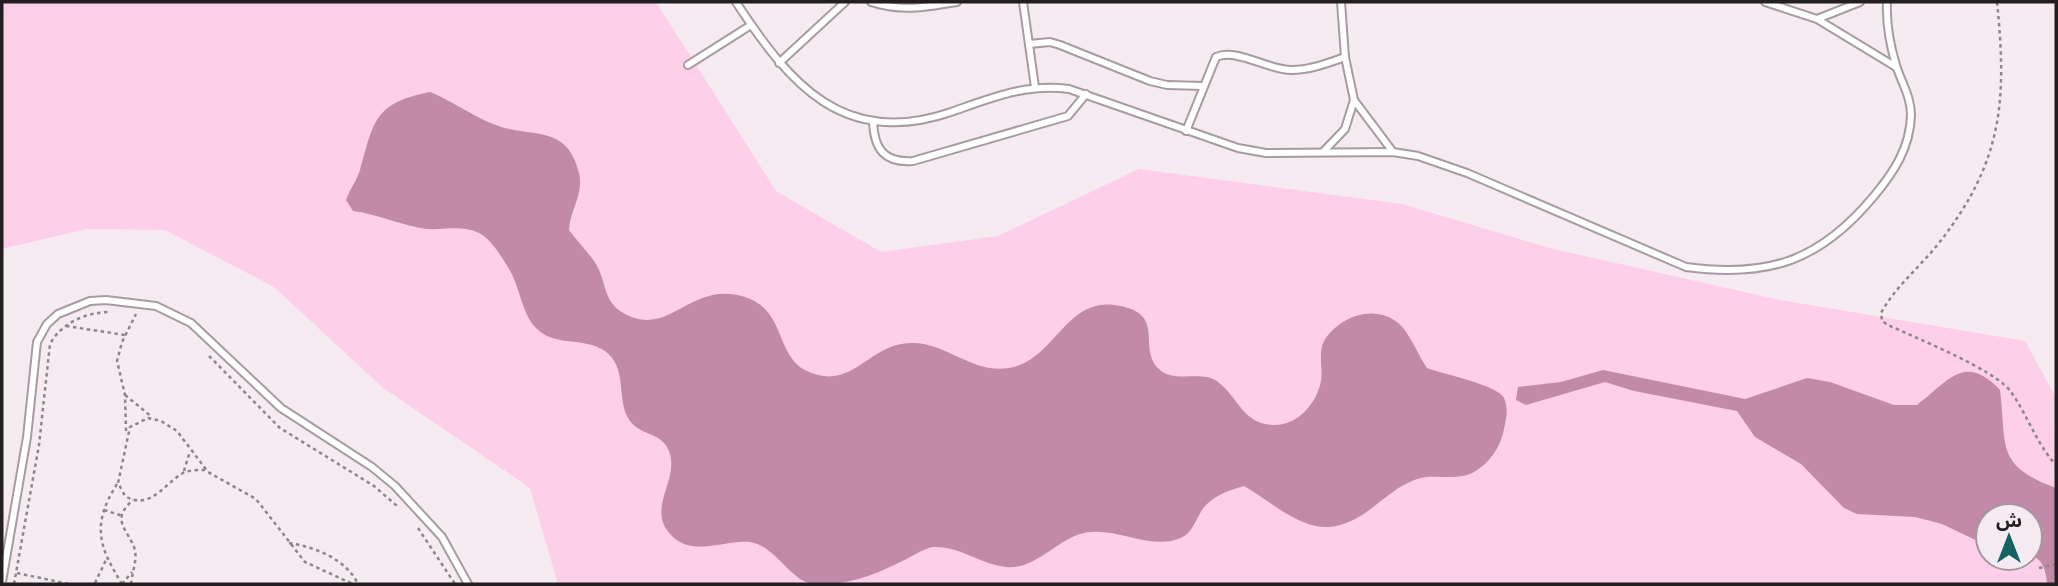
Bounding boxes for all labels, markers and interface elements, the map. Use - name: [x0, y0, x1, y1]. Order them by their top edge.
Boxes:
- north arrow: [1974, 502, 2044, 572]
- text: ش: [1996, 508, 2022, 532]

